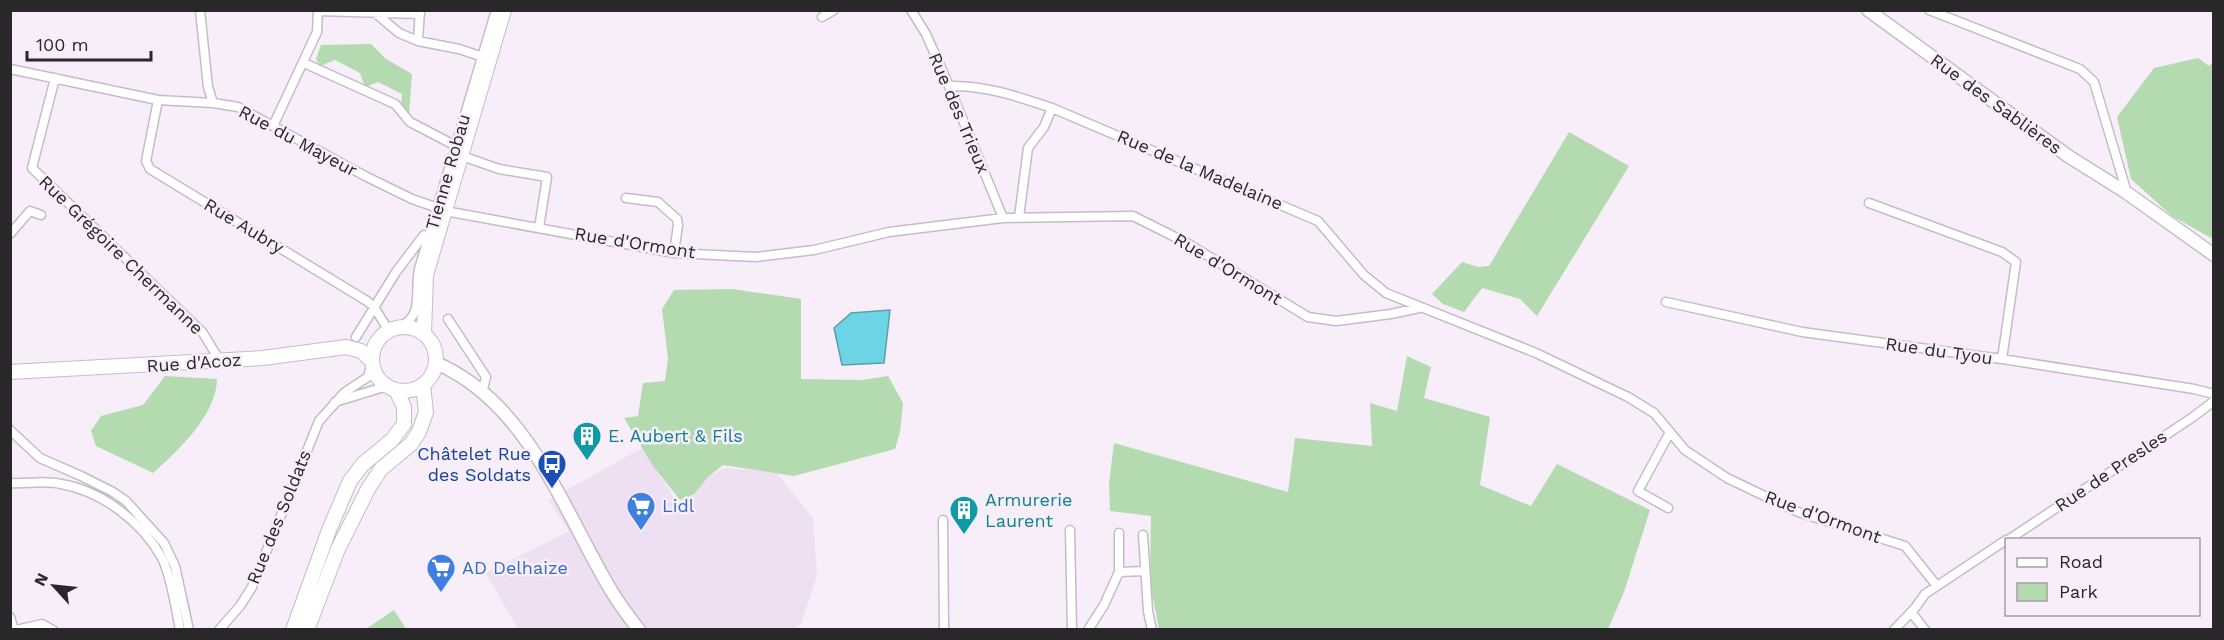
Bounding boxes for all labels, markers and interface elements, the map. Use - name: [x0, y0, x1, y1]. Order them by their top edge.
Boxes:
- scale bar: [27, 24, 152, 62]
- text: 100 m: [36, 34, 89, 55]
- street label: Rue des Trieux: [925, 49, 994, 176]
- street label: Rue des Sablières: [1927, 49, 2066, 158]
- street label: Rue du Mayeur: [235, 101, 361, 181]
- street label: Tienne Robau: [421, 111, 474, 232]
- street label: Rue de la Madelaine: [1114, 125, 1286, 214]
- street label: Rue Grégoire Chermanne: [35, 171, 208, 339]
- street label: Rue Aubry: [201, 194, 289, 258]
- street label: Rue d'Ormont: [573, 223, 697, 263]
- street label: Rue d'Ormont: [1171, 228, 1286, 309]
- street label: Rue du Tyou: [1884, 333, 1994, 368]
- street label: Rue d'Acoz: [146, 349, 242, 376]
- building icon: E. Aubert & Fils: [571, 420, 603, 462]
- place label: E. Aubert & Fils: [608, 425, 743, 446]
- street label: Rue de Presles: [2051, 425, 2171, 516]
- place label: Châtelet Rue des Soldats: [417, 443, 531, 485]
- street label: Rue des Soldats: [242, 447, 315, 587]
- bus stop icon: Châtelet Rue des Soldats: [536, 448, 568, 490]
- street label: Rue d'Ormont: [1762, 486, 1885, 547]
- place label: Armurerie Laurent: [985, 489, 1072, 531]
- supermarket icon: Lidl: [625, 490, 657, 532]
- building icon: Armurerie Laurent: [948, 494, 980, 536]
- place label: Lidl: [662, 495, 695, 516]
- legend: [2005, 538, 2200, 616]
- text: Road: [2059, 551, 2103, 572]
- supermarket icon: AD Delhaize: [425, 552, 457, 594]
- north arrow: [24, 556, 84, 616]
- place label: AD Delhaize: [462, 557, 568, 578]
- text: N: [30, 570, 52, 589]
- text: Park: [2059, 581, 2098, 602]

